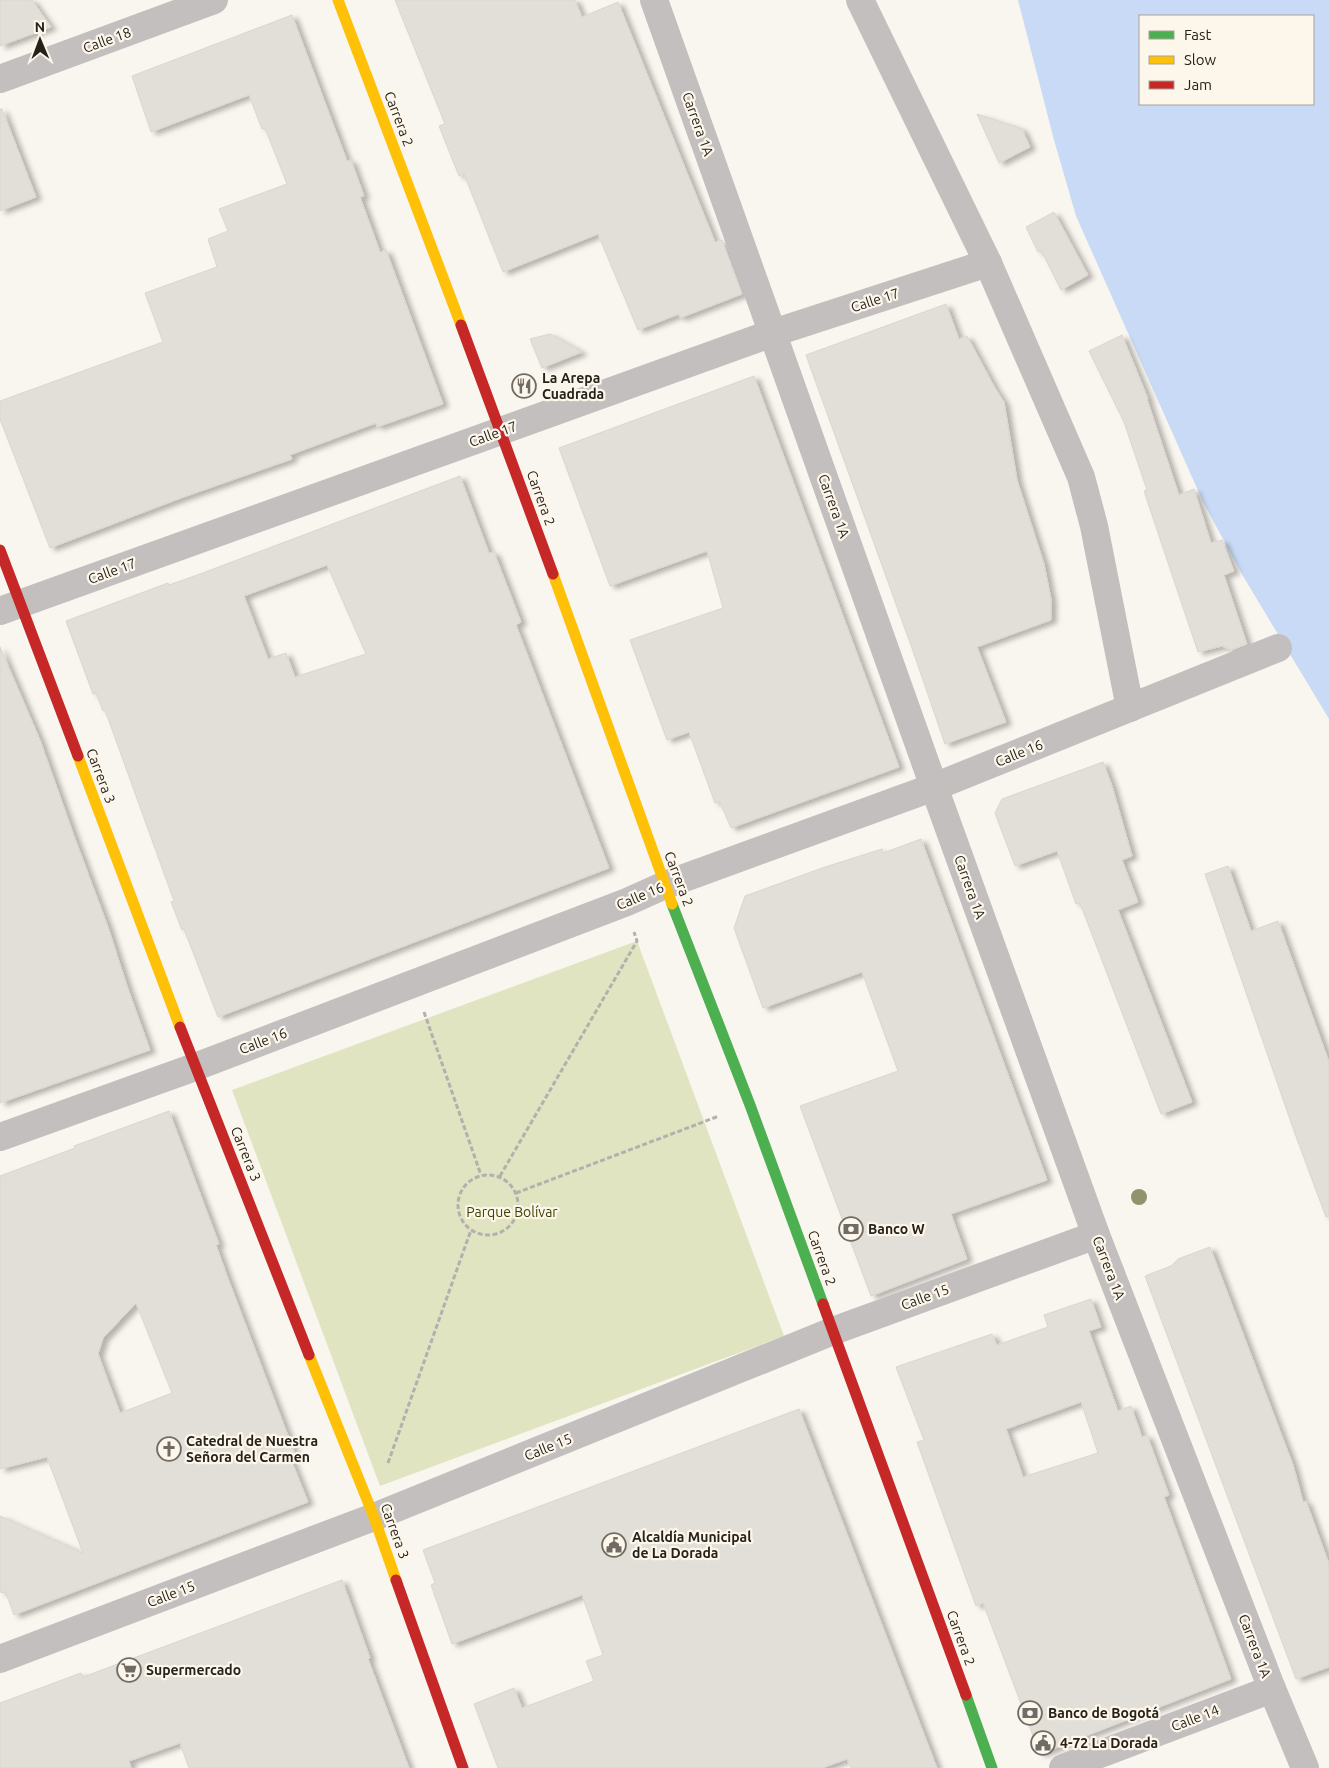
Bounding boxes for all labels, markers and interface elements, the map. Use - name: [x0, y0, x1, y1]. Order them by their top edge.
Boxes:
- north arrow: [15, 15, 65, 65]
- legend: [1139, 15, 1314, 105]
- text: N: [34, 19, 45, 35]
- street label: Calle 18: [81, 24, 133, 56]
- text: Fast: [1184, 26, 1212, 43]
- text: Slow: [1184, 51, 1217, 68]
- text: Jam: [1184, 76, 1212, 93]
- street label: Carrera 2: [381, 89, 417, 149]
- street label: Carrera 1A: [679, 90, 717, 158]
- street label: Calle 17: [849, 285, 901, 315]
- place label: La Arepa Cuadrada: [542, 370, 604, 402]
- restaurant icon: La Arepa Cuadrada: [511, 373, 537, 399]
- street label: Calle 17: [467, 418, 519, 450]
- street label: Carrera 2: [524, 468, 558, 528]
- street label: Carrera 1A: [815, 472, 853, 540]
- street label: Calle 17: [86, 555, 138, 587]
- street label: Calle 16: [993, 736, 1045, 770]
- street label: Carrera 3: [83, 746, 119, 806]
- street label: Carrera 2: [661, 849, 697, 909]
- street label: Carrera 1A: [951, 853, 989, 921]
- street label: Calle 16: [614, 879, 666, 913]
- street label: Calle 16: [237, 1025, 289, 1057]
- street label: Carrera 3: [228, 1124, 264, 1184]
- park label: Parque Bolívar: [466, 1204, 558, 1220]
- bank icon: Banco W: [838, 1216, 864, 1242]
- place label: Banco W: [868, 1221, 925, 1237]
- street label: Carrera 2: [805, 1228, 839, 1288]
- street label: Carrera 1A: [1090, 1234, 1128, 1302]
- street label: Calle 15: [899, 1281, 951, 1313]
- street label: Calle 15: [522, 1430, 574, 1464]
- place label: Catedral de Nuestra Señora del Carmen: [186, 1433, 318, 1465]
- church icon: Catedral de Nuestra Señora del Carmen: [156, 1436, 182, 1462]
- street label: Carrera 3: [378, 1501, 412, 1561]
- place label: Alcaldía Municipal de La Dorada: [632, 1529, 751, 1561]
- public building icon: Alcaldía Municipal de La Dorada: [601, 1532, 627, 1558]
- street label: Calle 15: [145, 1578, 197, 1610]
- street label: Carrera 2: [944, 1608, 978, 1668]
- street label: Carrera 1A: [1236, 1612, 1274, 1680]
- supermarket icon: Supermercado: [116, 1657, 142, 1683]
- place label: Supermercado: [146, 1662, 241, 1678]
- bank icon: Banco de Bogotá: [1017, 1700, 1043, 1726]
- street label: Calle 14: [1169, 1702, 1221, 1734]
- place label: Banco de Bogotá: [1048, 1705, 1159, 1721]
- public building icon: 4-72 La Dorada: [1030, 1730, 1056, 1756]
- place label: 4-72 La Dorada: [1060, 1735, 1158, 1751]

